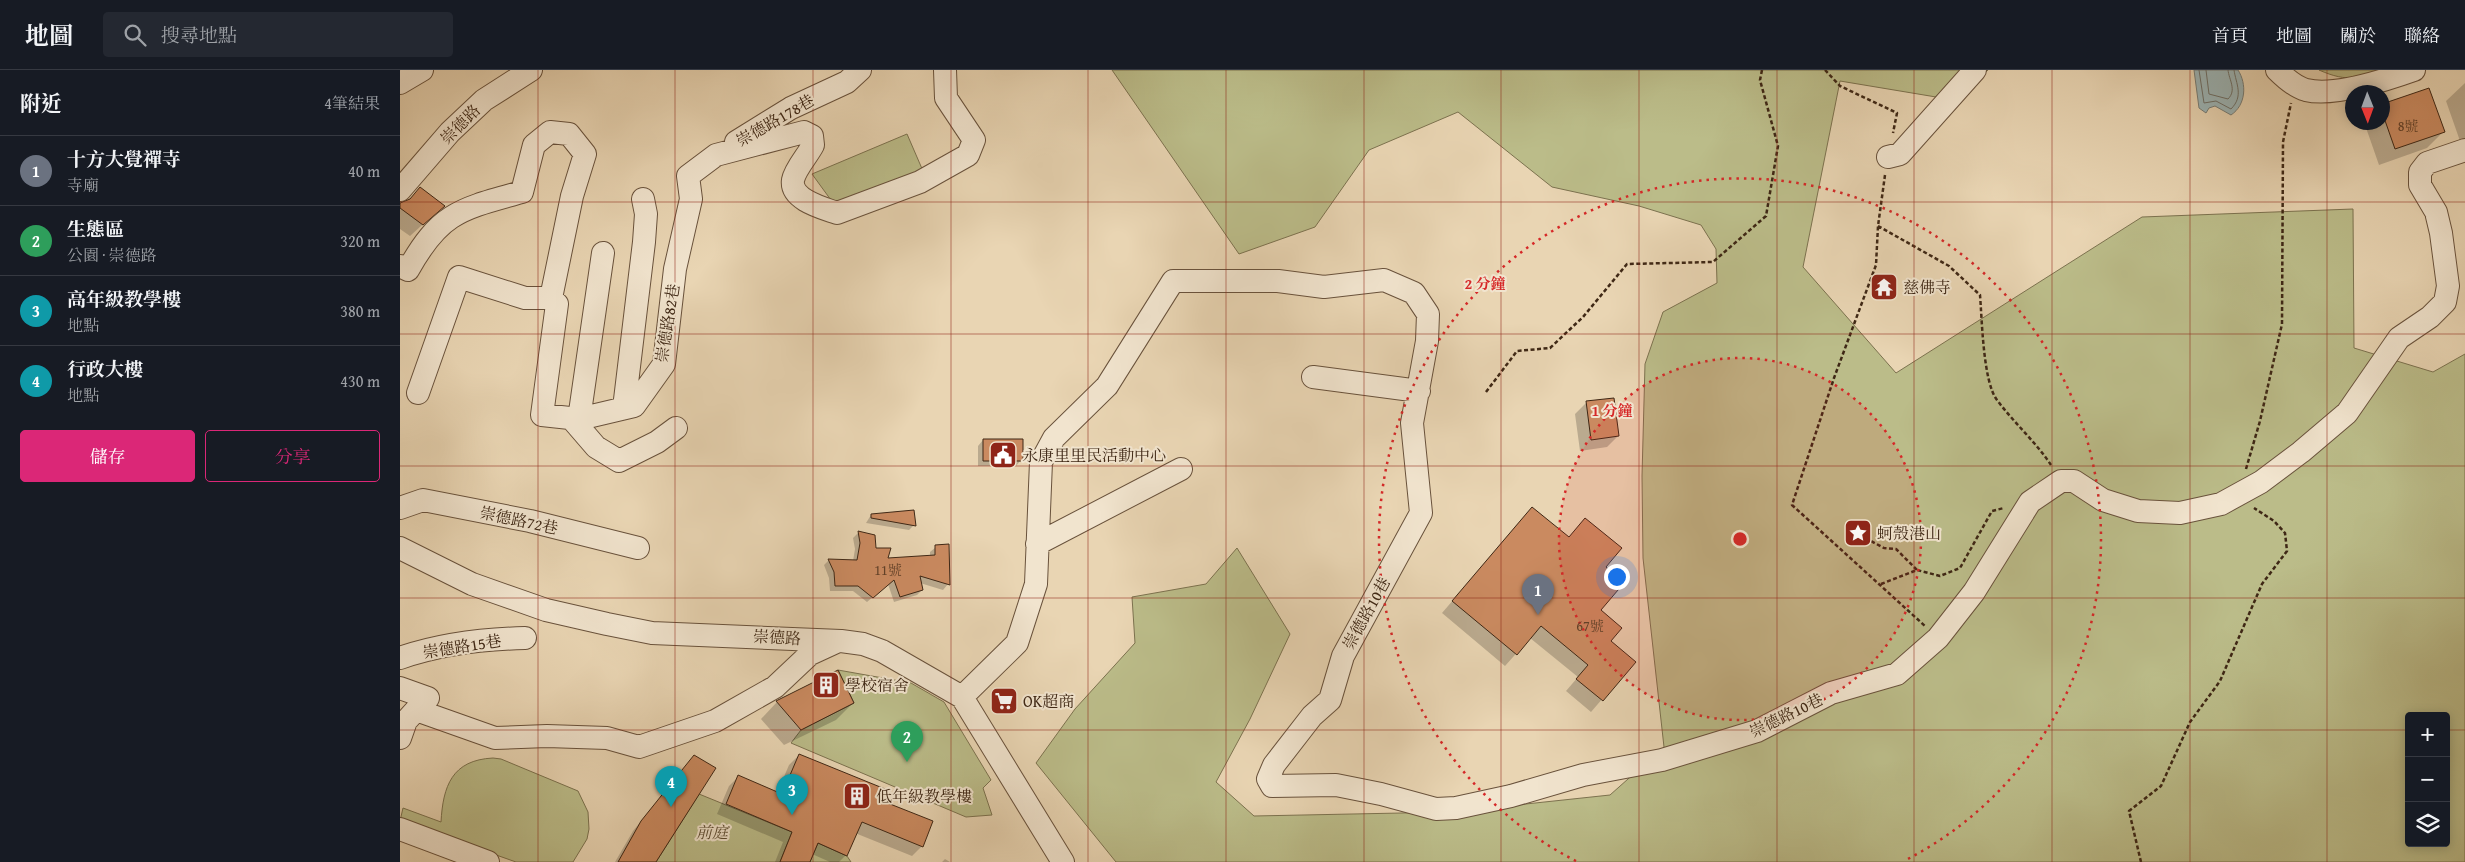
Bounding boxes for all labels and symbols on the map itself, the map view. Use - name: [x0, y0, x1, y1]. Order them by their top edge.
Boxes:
- north arrow: [2345, 85, 2390, 130]
- street label: 崇德路178巷: [731, 88, 819, 152]
- street label: 崇德路: [435, 99, 485, 149]
- house number: 8號: [2398, 116, 2418, 136]
- temple icon: 慈佛寺: [1869, 272, 1899, 302]
- text: 2 分鐘: [1464, 273, 1506, 294]
- place label: 慈佛寺: [1903, 275, 1951, 299]
- street label: 崇德路82巷: [649, 282, 685, 364]
- text: 1 分鐘: [1591, 400, 1633, 421]
- public building icon: 永康里里民活動中心: [988, 440, 1018, 470]
- place label: 永康里里民活動中心: [1022, 443, 1166, 467]
- street label: 崇德路72巷: [478, 500, 560, 540]
- place icon: 蚵殼港山: [1843, 518, 1873, 548]
- place label: 蚵殼港山: [1877, 521, 1941, 545]
- centre of rings: [1731, 530, 1749, 548]
- house number: 11號: [874, 560, 902, 580]
- your location: [1604, 564, 1630, 590]
- street label: 崇德路10巷: [1336, 572, 1396, 654]
- pin: 1: [1522, 574, 1554, 615]
- house number: 67號: [1576, 616, 1604, 636]
- street label: 崇德路: [752, 624, 802, 650]
- street label: 崇德路15巷: [421, 628, 503, 664]
- building icon: 學校宿舍: [811, 670, 841, 700]
- place label: 學校宿舍: [845, 673, 909, 697]
- supermarket icon: OK超商: [989, 686, 1019, 716]
- street label: 崇德路10巷: [1745, 687, 1827, 743]
- place label: OK超商: [1023, 689, 1074, 713]
- pin: 2: [891, 721, 923, 762]
- pin: 4: [655, 766, 687, 807]
- pin: 3: [776, 774, 808, 815]
- building icon: 低年級教學樓: [842, 781, 872, 811]
- place label: 低年級教學樓: [876, 784, 972, 808]
- park label: 前庭: [696, 820, 731, 844]

